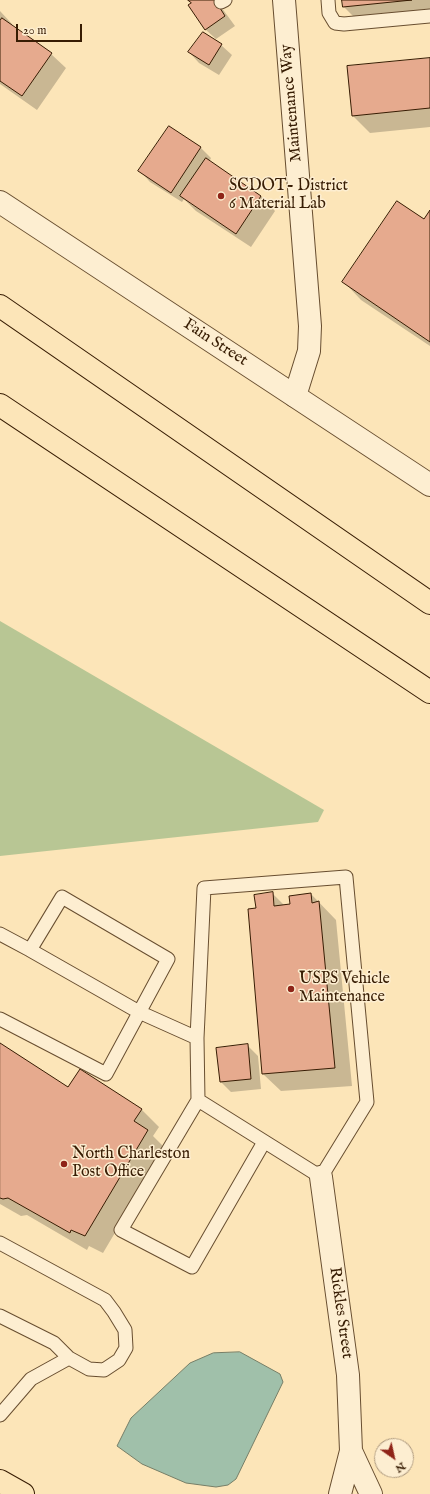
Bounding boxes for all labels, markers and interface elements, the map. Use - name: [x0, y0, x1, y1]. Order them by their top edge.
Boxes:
- scale bar: [18, 16, 84, 42]
- text: 20 m: [23, 23, 46, 38]
- street label: Maintenance Way: [277, 43, 307, 163]
- place label: SCDOT- District 6 Material Lab: [229, 177, 348, 215]
- marker: SCDOT- District 6 Material Lab: [216, 191, 226, 201]
- street label: Fain Street: [179, 315, 251, 371]
- place label: USPS Vehicle Maintenance: [299, 970, 390, 1008]
- marker: USPS Vehicle Maintenance: [286, 984, 296, 994]
- place label: North Charleston Post Office: [72, 1145, 190, 1183]
- marker: North Charleston Post Office: [59, 1159, 69, 1169]
- street label: Rickles Street: [324, 1266, 356, 1360]
- north arrow: [374, 1438, 414, 1478]
- text: N: [392, 1459, 408, 1476]

